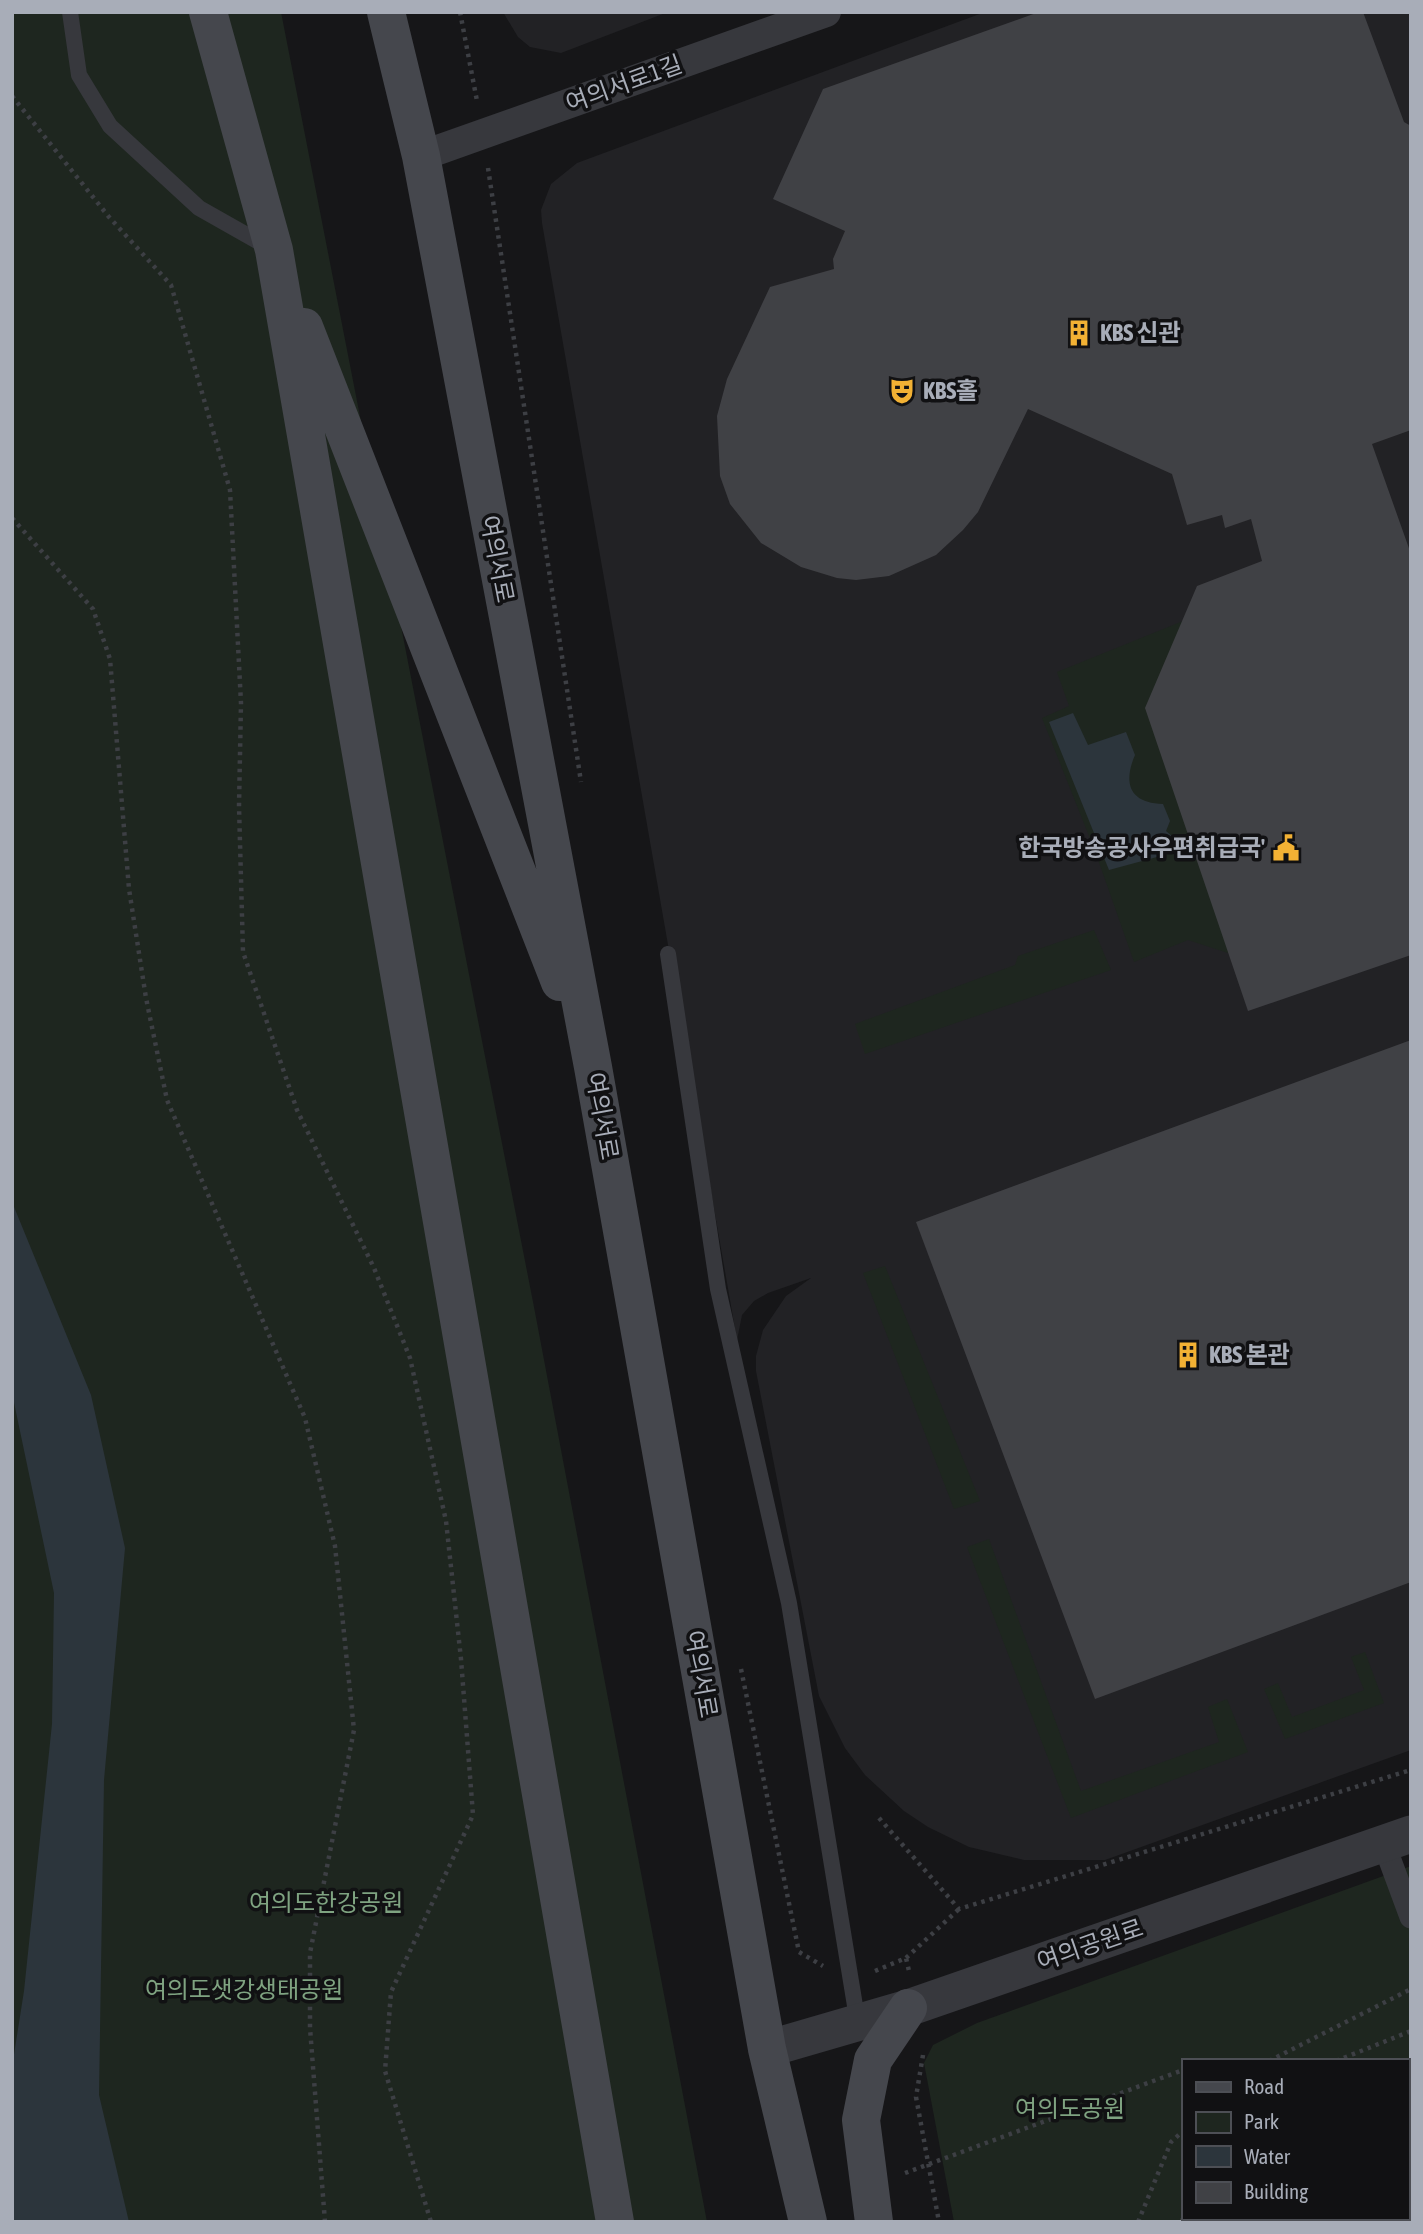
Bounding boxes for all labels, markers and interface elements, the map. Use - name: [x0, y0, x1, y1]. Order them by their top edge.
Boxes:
- street label: 여의서로1길: [562, 50, 686, 117]
- building icon: KBS 신관: [1064, 318, 1094, 348]
- place label: KBS 신관: [1100, 319, 1181, 346]
- theatre icon: KBS홀: [887, 376, 917, 406]
- place label: KBS홀: [923, 377, 978, 404]
- street label: 여의서로: [476, 513, 519, 605]
- public building icon: 한국방송공사우편취급국': [1271, 833, 1301, 863]
- place label: 한국방송공사우편취급국': [1018, 834, 1265, 861]
- street label: 여의서로: [582, 1070, 623, 1162]
- building icon: KBS 본관: [1173, 1340, 1203, 1370]
- place label: KBS 본관: [1209, 1341, 1290, 1368]
- street label: 여의서로: [681, 1628, 722, 1720]
- park label: 여의도한강공원: [249, 1889, 403, 1916]
- street label: 여의공원로: [1033, 1914, 1146, 1975]
- park label: 여의도샛강생태공원: [145, 1976, 343, 2003]
- legend: [1182, 2059, 1409, 2220]
- text: Road: [1244, 2074, 1284, 2098]
- park label: 여의도공원: [1015, 2095, 1125, 2122]
- text: Park: [1244, 2109, 1279, 2133]
- text: Water: [1244, 2144, 1291, 2168]
- text: Building: [1244, 2179, 1308, 2203]

